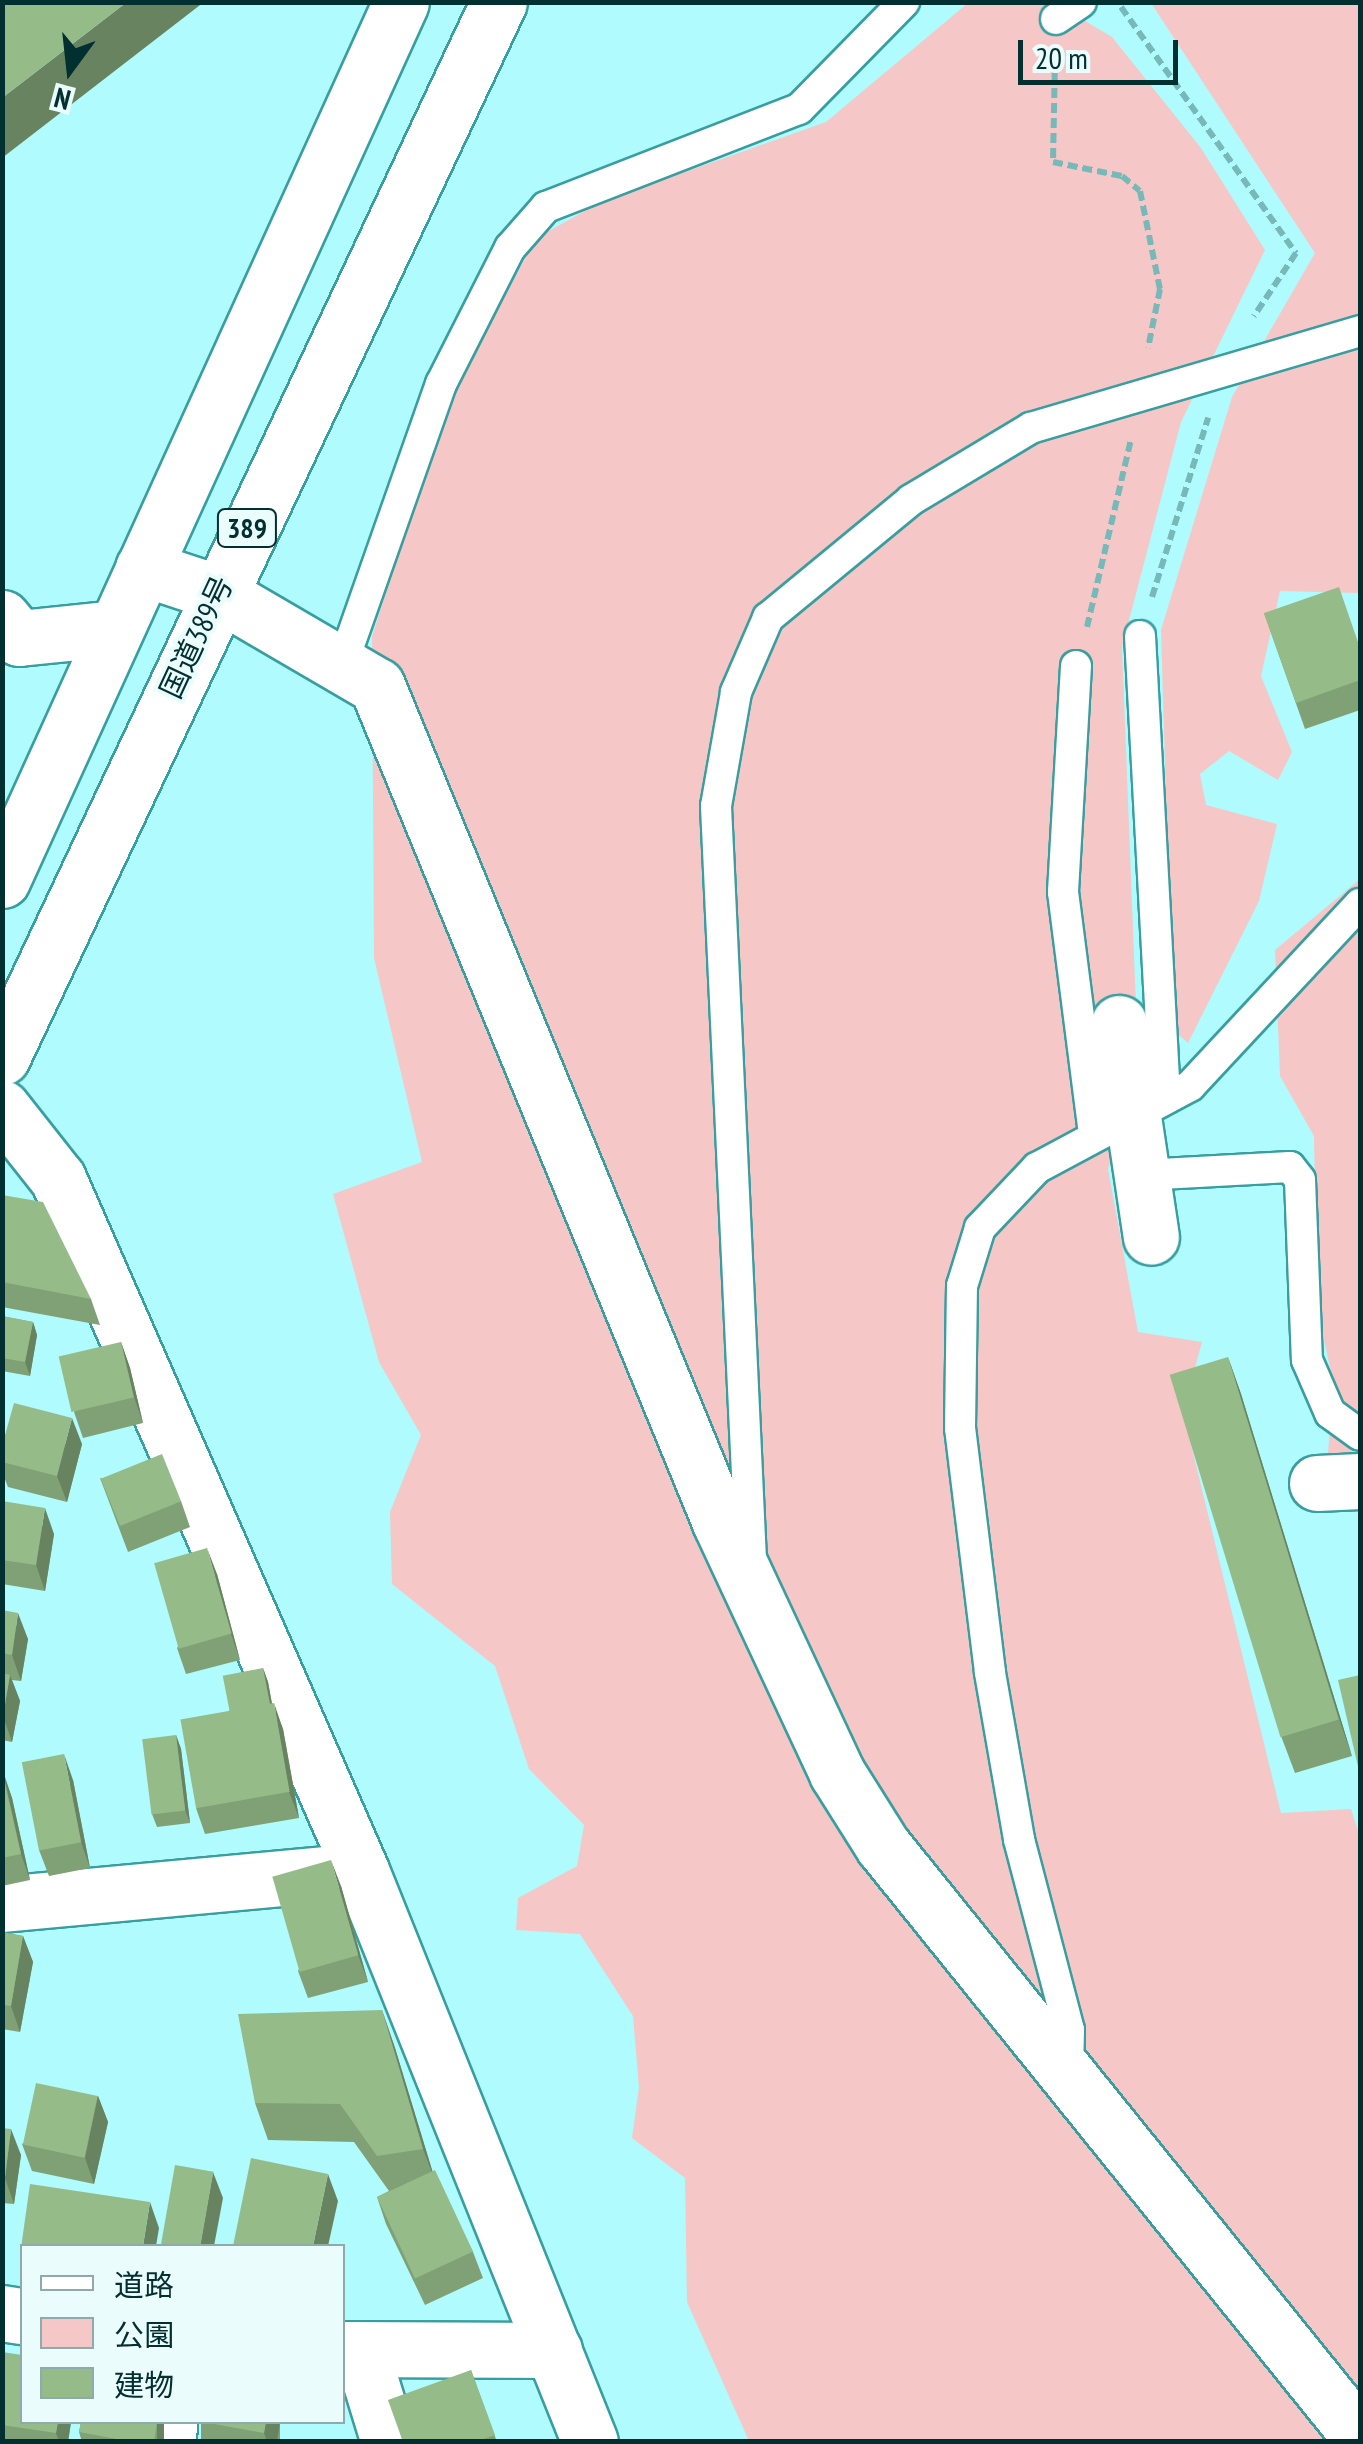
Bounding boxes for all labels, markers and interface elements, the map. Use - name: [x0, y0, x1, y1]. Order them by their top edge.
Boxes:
- north arrow: [20, 20, 120, 120]
- scale bar: [1023, 20, 1183, 82]
- text: 20 m: [1035, 38, 1088, 77]
- text: N: [50, 80, 74, 119]
- road number: 389: [214, 505, 280, 551]
- street label: 国道389号: [152, 570, 240, 704]
- legend: [20, 2244, 345, 2424]
- text: 道路: [114, 2265, 174, 2304]
- text: 公園: [114, 2315, 174, 2354]
- text: 建物: [114, 2365, 174, 2404]

